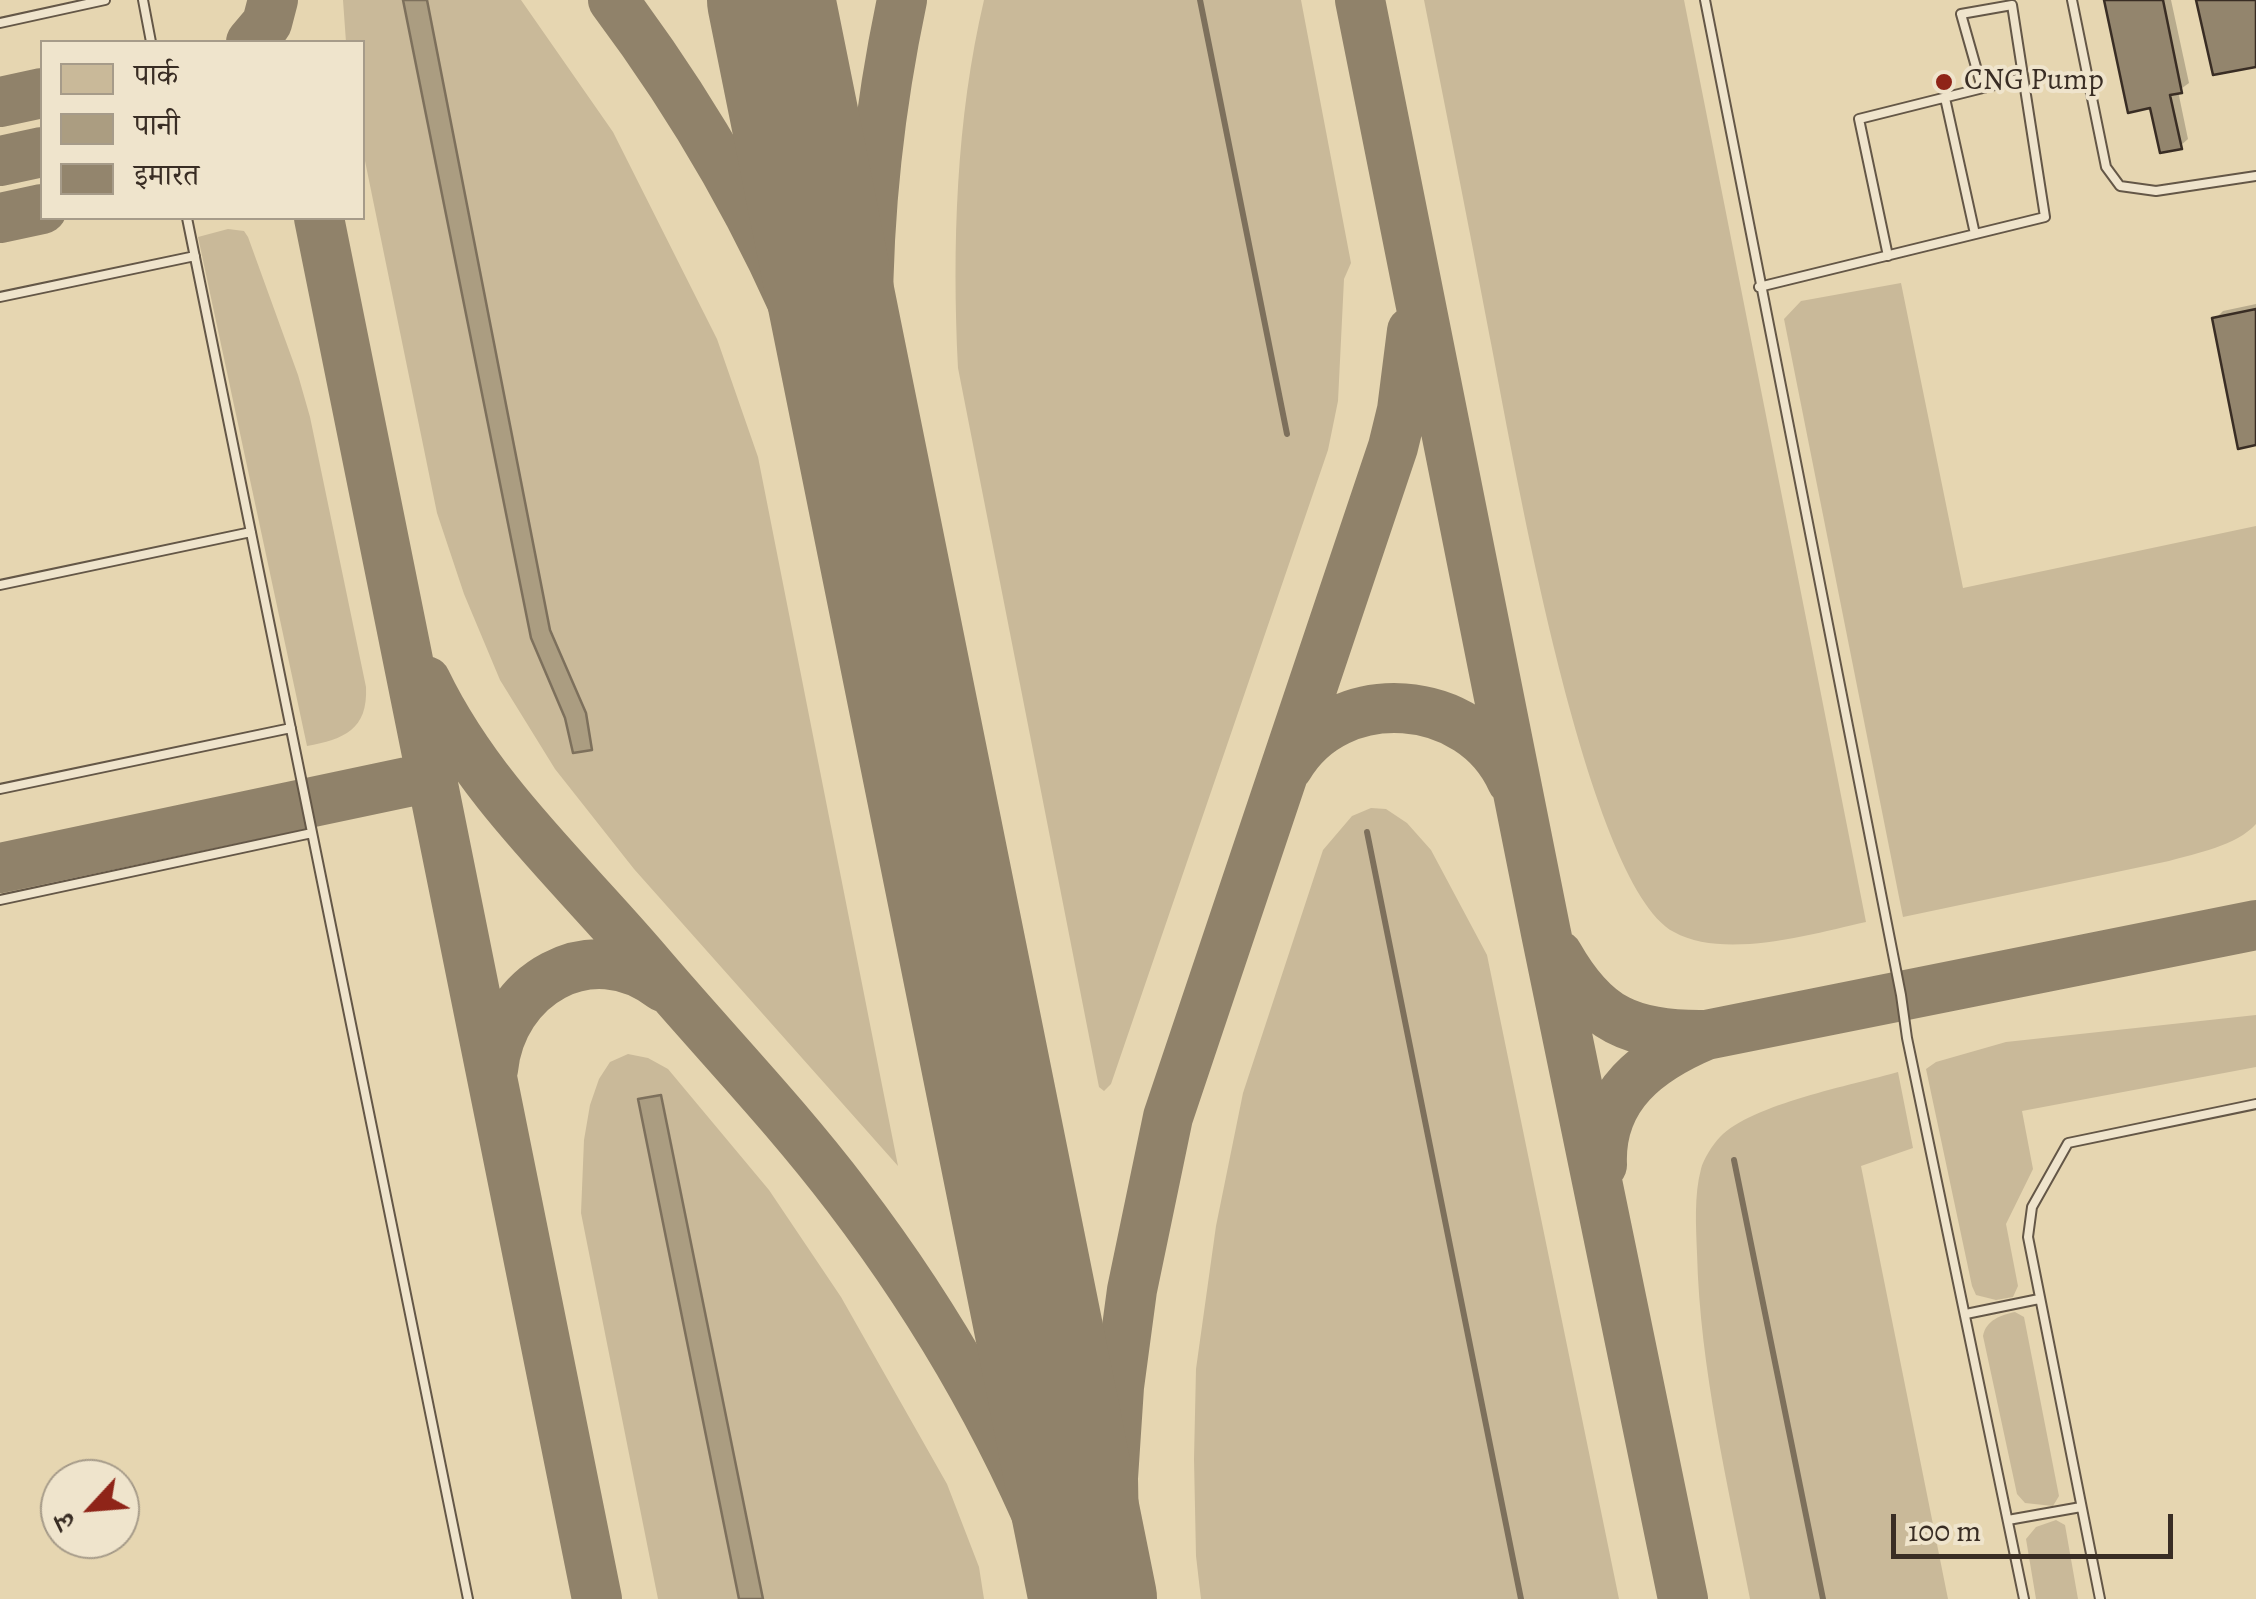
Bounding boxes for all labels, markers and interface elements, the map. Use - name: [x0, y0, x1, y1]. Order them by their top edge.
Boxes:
- legend: [40, 40, 365, 220]
- text: पार्क: [134, 55, 178, 95]
- place label: CNG Pump: [1964, 64, 2104, 100]
- marker: CNG Pump: [1933, 71, 1955, 93]
- text: पानी: [134, 105, 180, 145]
- text: इमारत: [134, 155, 199, 195]
- north arrow: [40, 1459, 140, 1559]
- scale bar: [1896, 1494, 2178, 1556]
- text: उ: [45, 1507, 85, 1536]
- text: 100 m: [1908, 1511, 1981, 1551]

